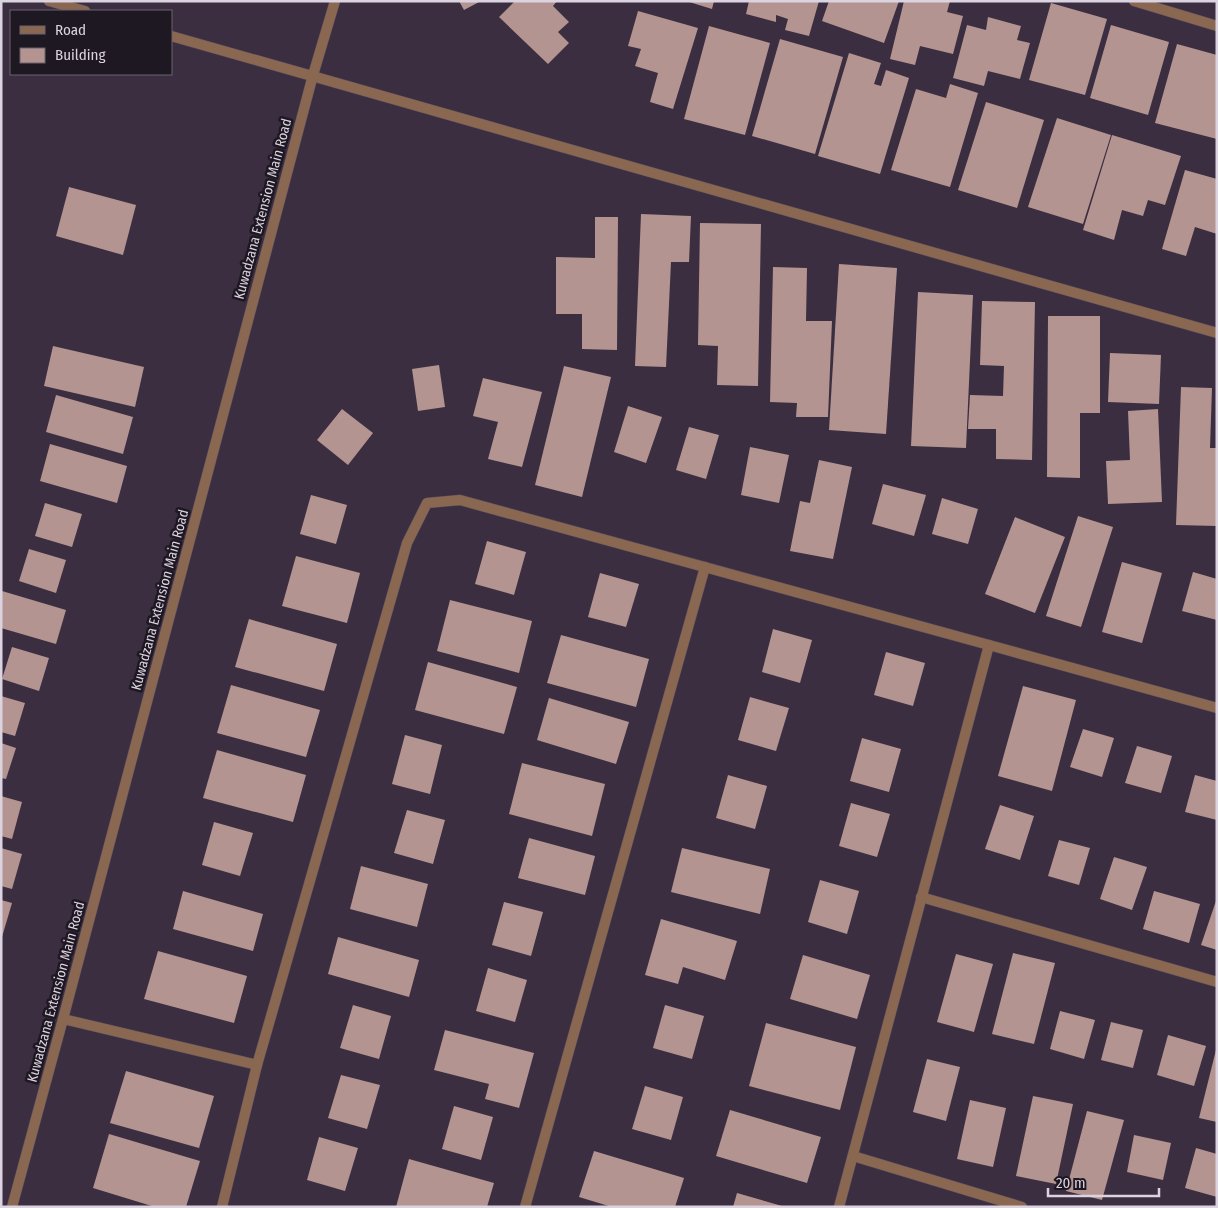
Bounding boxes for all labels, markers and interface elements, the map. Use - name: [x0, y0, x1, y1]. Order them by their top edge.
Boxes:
- legend: [10, 10, 172, 75]
- text: Road: [55, 21, 86, 39]
- text: Building: [55, 46, 106, 64]
- street label: Kuwadzana Extension Main Road: [231, 117, 295, 301]
- street label: Kuwadzana Extension Main Road: [128, 508, 192, 692]
- street label: Kuwadzana Extension Main Road: [24, 900, 88, 1084]
- scale bar: [1048, 1166, 1159, 1198]
- text: 20 m: [1056, 1174, 1086, 1192]

